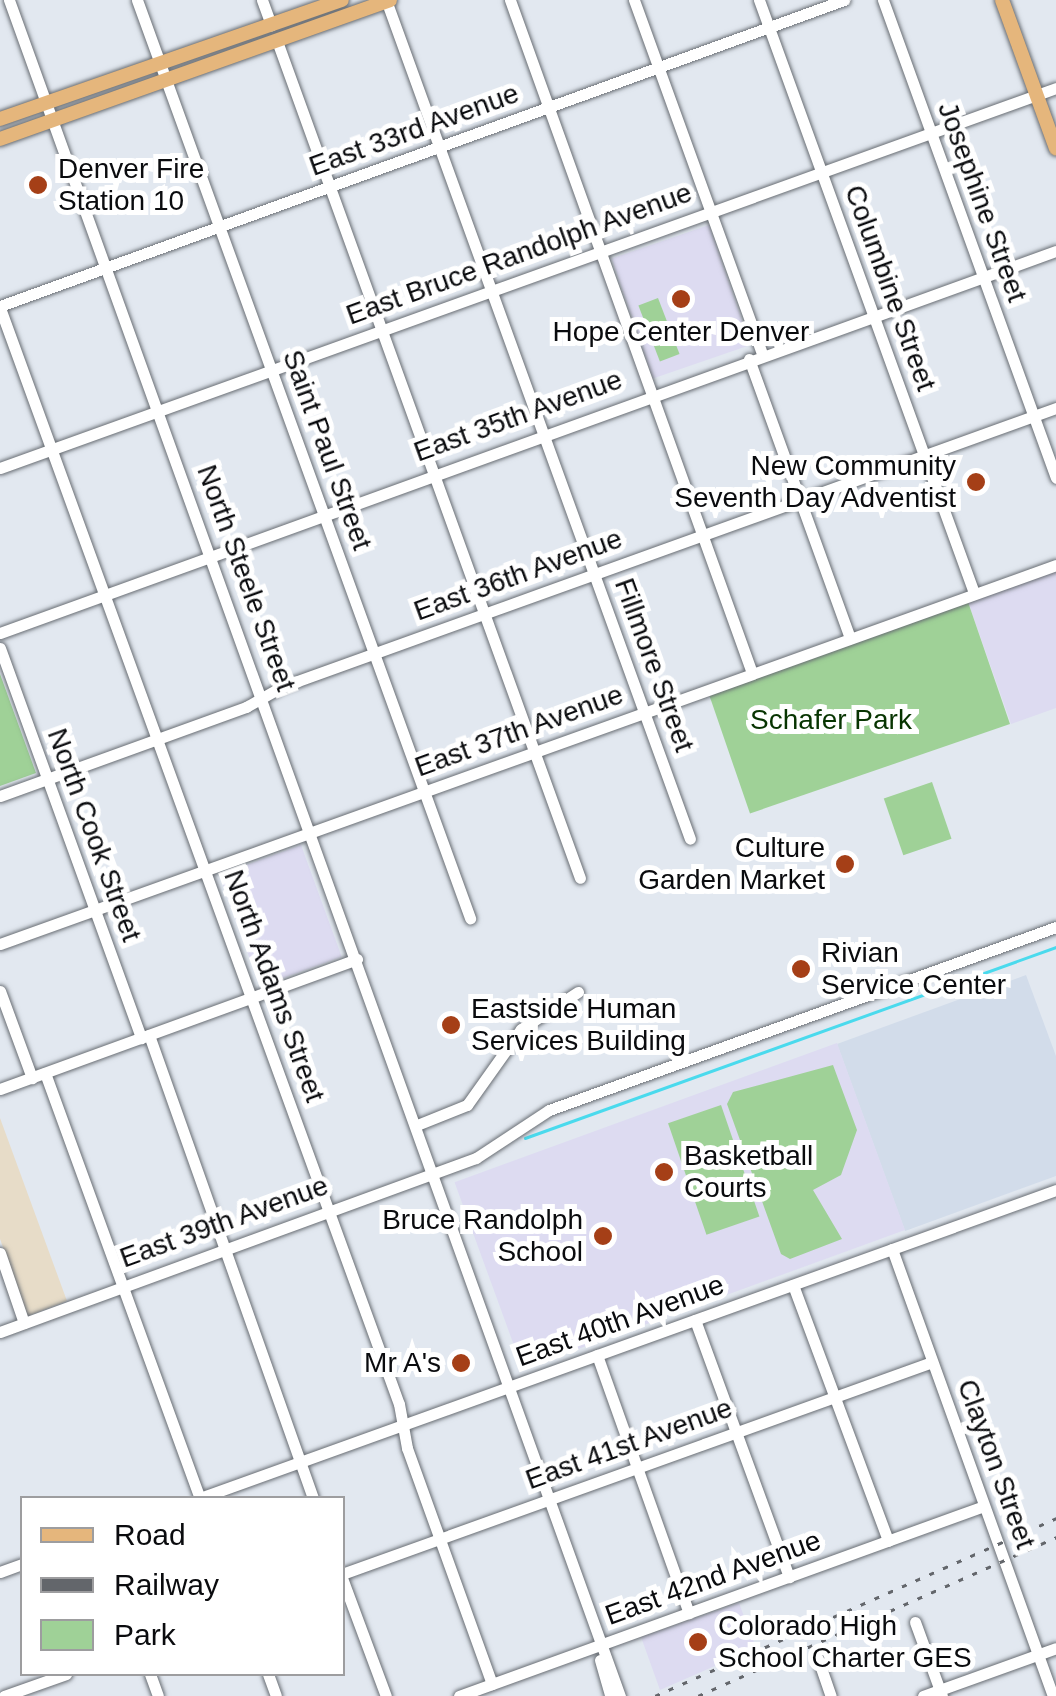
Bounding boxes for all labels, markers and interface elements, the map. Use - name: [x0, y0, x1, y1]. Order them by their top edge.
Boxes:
- street label: East 33rd Avenue: [304, 76, 524, 184]
- street label: Josephine Street: [930, 98, 1034, 306]
- place label: Denver Fire Station 10: [58, 152, 204, 218]
- marker: Denver Fire Station 10: [27, 174, 49, 196]
- street label: East Bruce Randolph Avenue: [341, 175, 697, 333]
- street label: Columbine Street: [837, 181, 943, 395]
- marker: Hope Center Denver: [670, 288, 692, 310]
- place label: Hope Center Denver: [553, 315, 809, 349]
- street label: Saint Paul Street: [275, 346, 379, 554]
- street label: East 35th Avenue: [409, 362, 627, 470]
- place label: New Community Seventh Day Adventist: [673, 449, 956, 515]
- street label: North Steele Street: [189, 460, 303, 696]
- marker: New Community Seventh Day Adventist: [965, 471, 987, 493]
- street label: East 36th Avenue: [409, 521, 627, 629]
- street label: Fillmore Street: [607, 574, 701, 756]
- street label: East 37th Avenue: [410, 677, 628, 785]
- park label: Schafer Park: [750, 703, 912, 737]
- street label: North Cook Street: [40, 724, 148, 946]
- place label: Culture Garden Market: [638, 831, 825, 897]
- marker: Culture Garden Market: [834, 853, 856, 875]
- street label: North Adams Street: [216, 865, 332, 1107]
- place label: Rivian Service Center: [821, 936, 1006, 1002]
- marker: Rivian Service Center: [790, 958, 812, 980]
- place label: Eastside Human Services Building: [471, 992, 686, 1058]
- marker: Eastside Human Services Building: [440, 1014, 462, 1036]
- place label: Basketball Courts: [684, 1139, 813, 1205]
- marker: Basketball Courts: [653, 1161, 675, 1183]
- street label: East 39th Avenue: [115, 1168, 333, 1276]
- place label: Bruce Randolph School: [382, 1203, 583, 1269]
- marker: Bruce Randolph School: [592, 1225, 614, 1247]
- street label: East 40th Avenue: [511, 1267, 729, 1375]
- place label: Mr A's: [363, 1346, 441, 1380]
- marker: Mr A's: [450, 1352, 472, 1374]
- street label: Clayton Street: [950, 1375, 1042, 1553]
- street label: East 41st Avenue: [520, 1391, 738, 1497]
- legend: [20, 1496, 345, 1676]
- text: Road: [114, 1518, 186, 1551]
- street label: East 42nd Avenue: [600, 1523, 826, 1633]
- text: Railway: [114, 1568, 219, 1601]
- place label: Colorado High School Charter GES: [718, 1609, 972, 1675]
- text: Park: [114, 1618, 176, 1651]
- marker: Colorado High School Charter GES: [687, 1631, 709, 1653]

